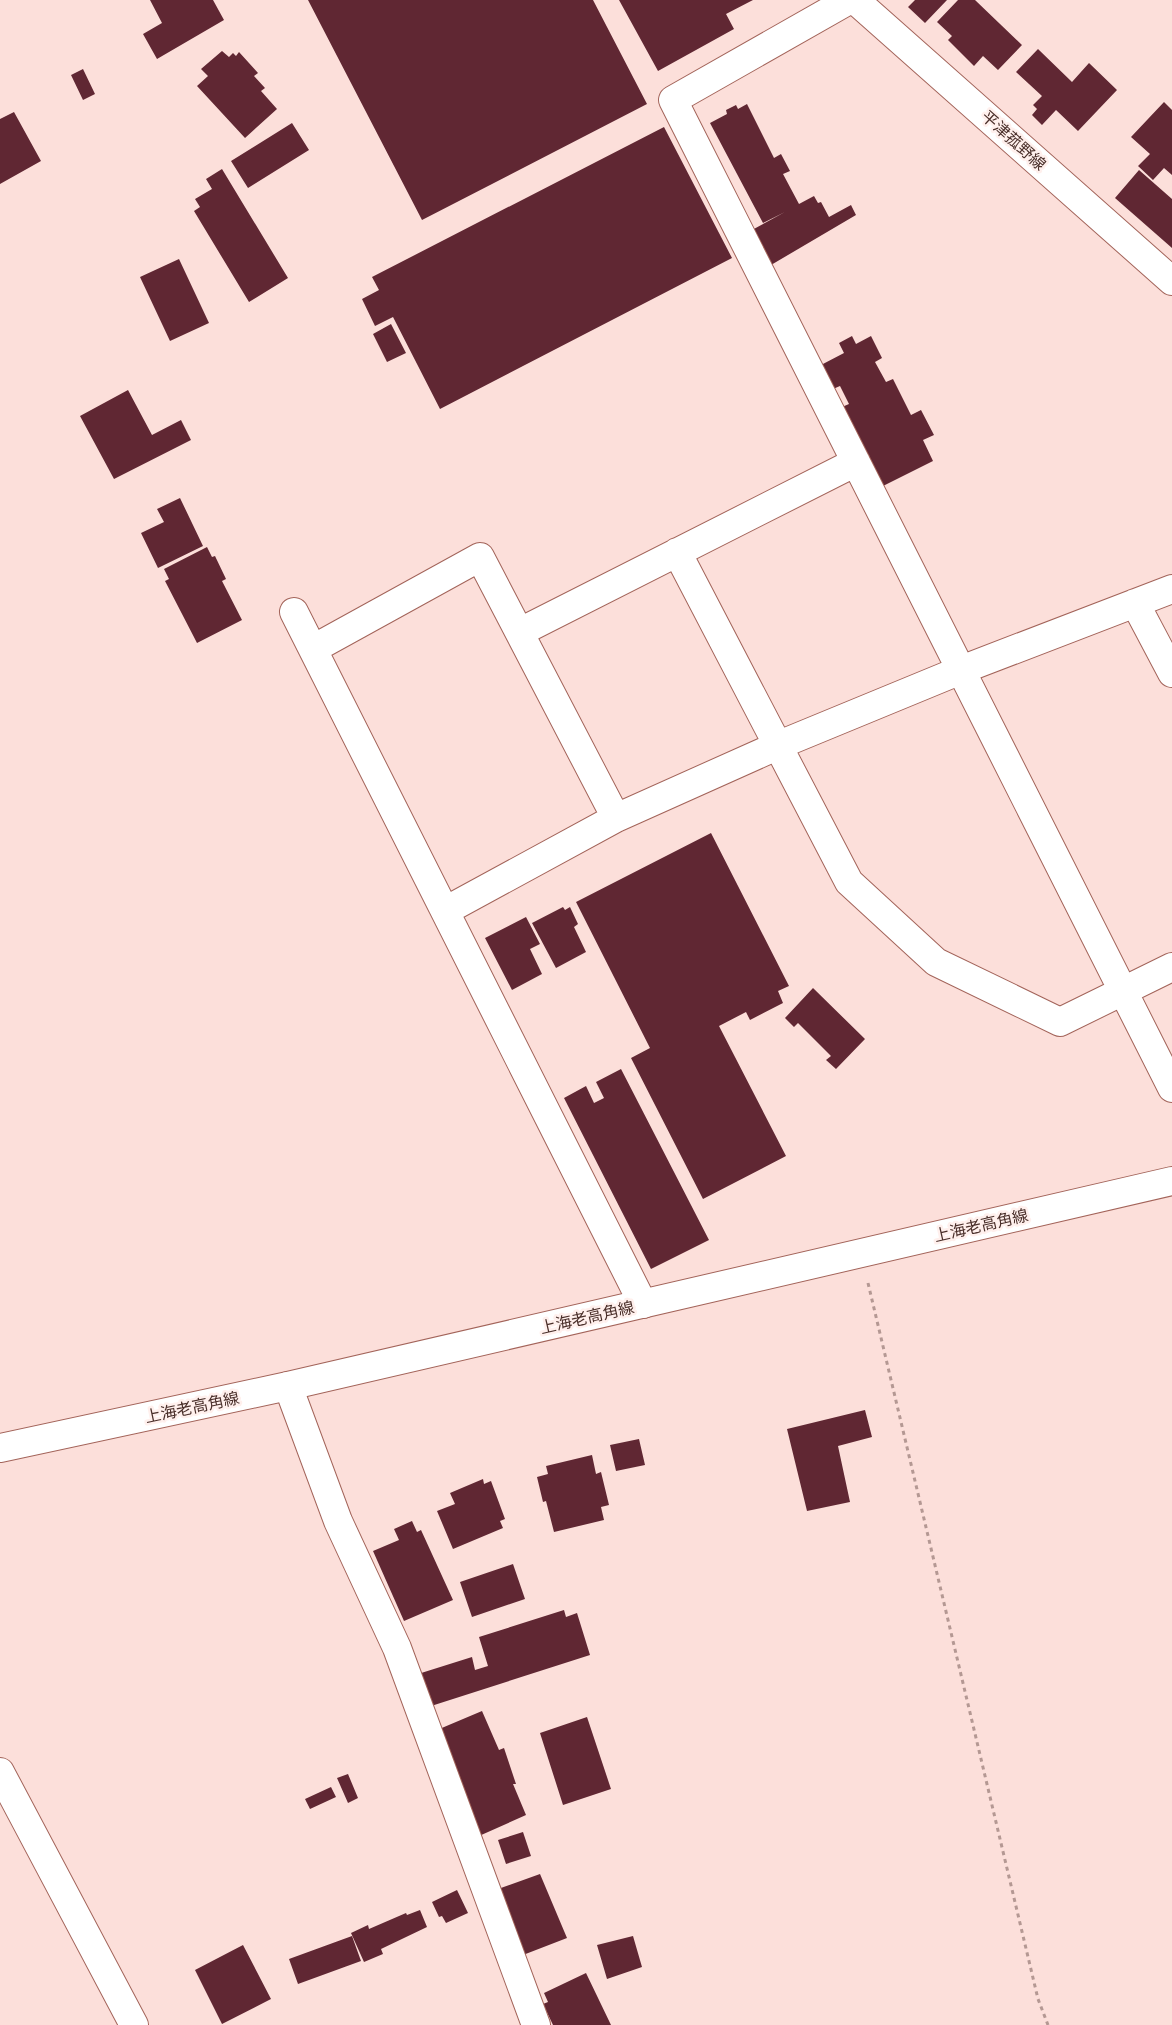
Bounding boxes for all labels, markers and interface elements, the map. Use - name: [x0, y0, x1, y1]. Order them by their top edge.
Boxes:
- street label: 平津菰野線: [978, 107, 1050, 174]
- street label: 上海老高角線: [932, 1205, 1030, 1246]
- street label: 上海老高角線: [538, 1297, 636, 1338]
- street label: 上海老高角線: [143, 1388, 241, 1427]

